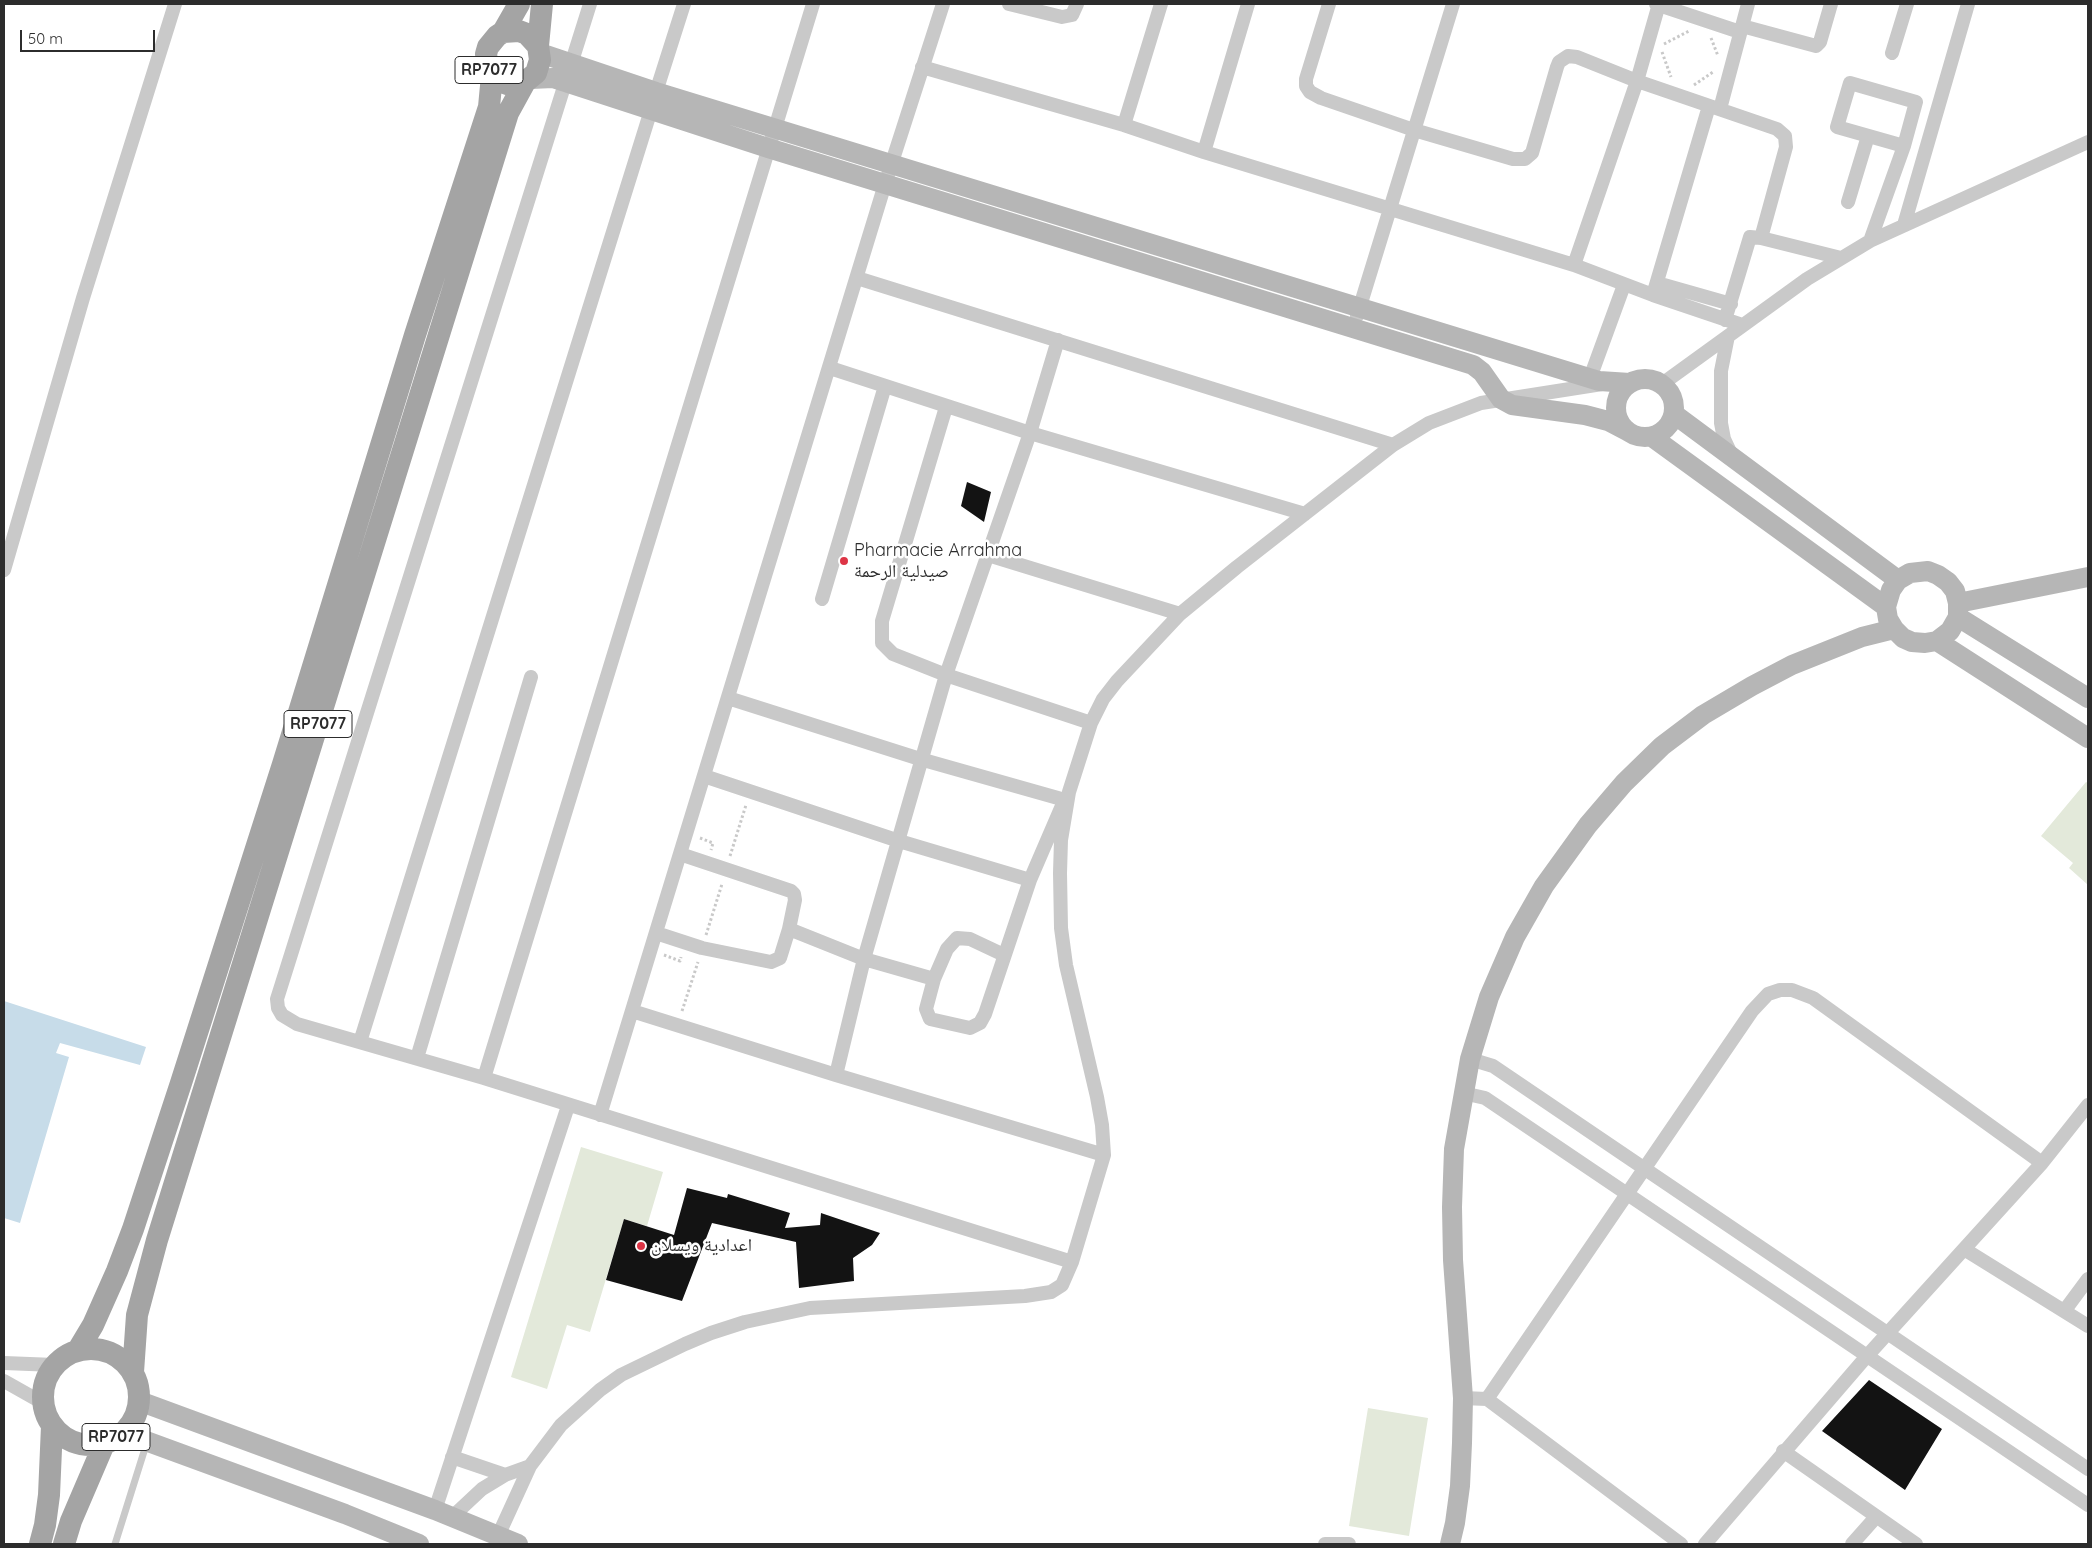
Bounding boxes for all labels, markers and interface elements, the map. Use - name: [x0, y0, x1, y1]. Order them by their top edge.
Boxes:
- scale bar: [22, 20, 158, 52]
- text: 50 m: [28, 29, 63, 48]
- road number: RP7077: [455, 56, 523, 84]
- place label: Pharmacie Arrahma صيدلية الرحمة: [854, 540, 1022, 582]
- marker: Pharmacie Arrahma صيدلية الرحمة: [838, 555, 850, 567]
- road number: RP7077: [284, 711, 352, 738]
- place label: اعدادية ويسلان: [651, 1235, 752, 1257]
- marker: اعدادية ويسلان: [635, 1240, 647, 1252]
- road number: RP7077: [82, 1424, 150, 1450]

